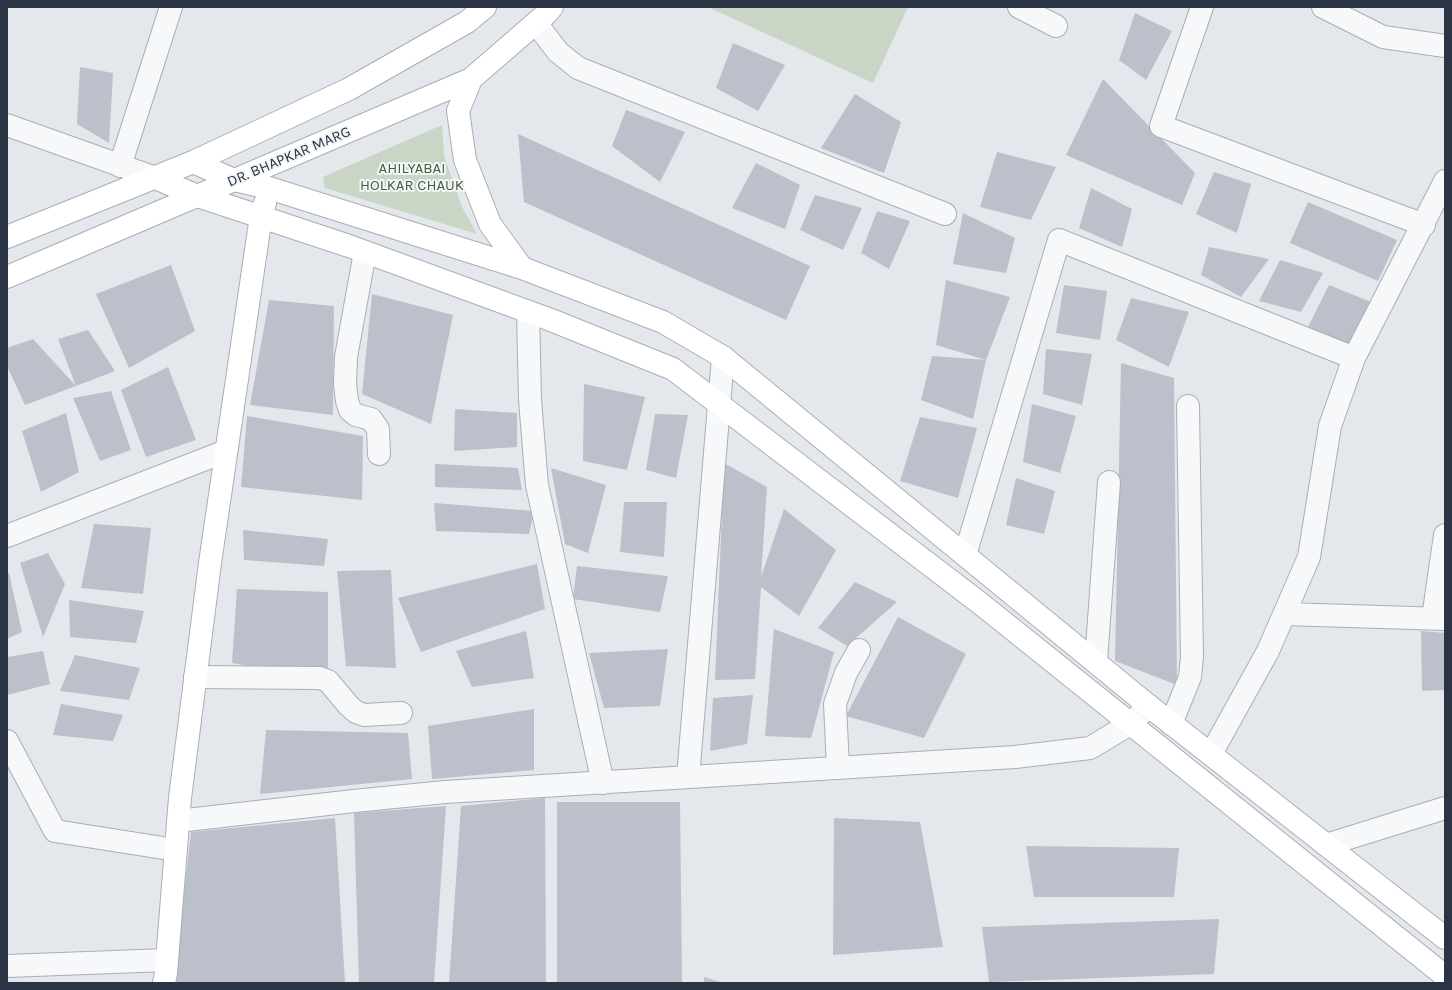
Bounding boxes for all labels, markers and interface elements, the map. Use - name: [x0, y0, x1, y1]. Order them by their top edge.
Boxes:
- street label: DR. BHAPKAR MARG: [225, 123, 353, 191]
- park label: AHILYABAI HOLKAR CHAUK: [360, 160, 464, 195]

